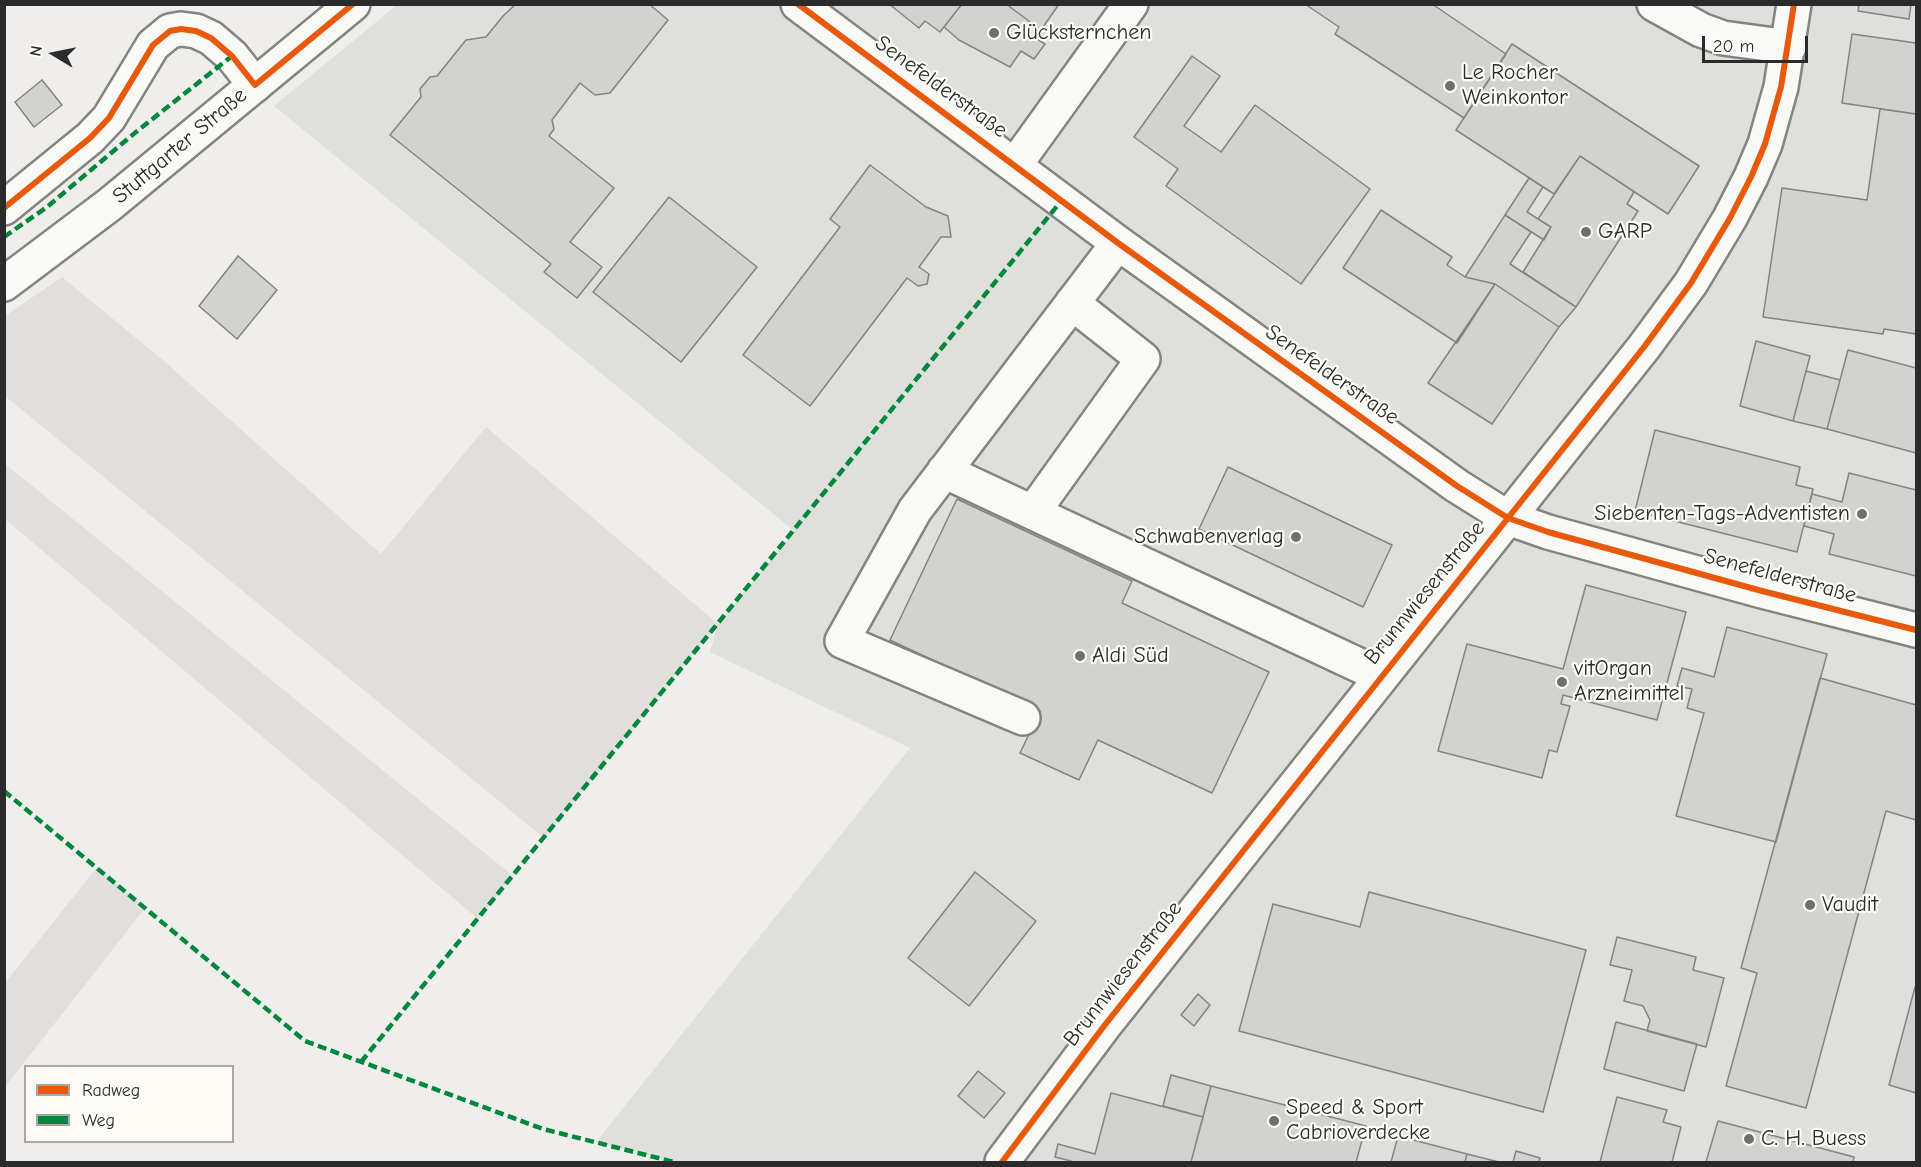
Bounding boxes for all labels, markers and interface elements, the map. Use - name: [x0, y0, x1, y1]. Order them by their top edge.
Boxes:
- place label: Glücksternchen: [1006, 20, 1151, 46]
- north arrow: [24, 24, 84, 84]
- scale bar: [1705, 24, 1812, 62]
- marker: Glücksternchen: [987, 26, 1001, 40]
- street label: Senefelderstraße: [870, 30, 1012, 144]
- text: 20 m: [1713, 36, 1754, 57]
- text: N: [27, 44, 46, 58]
- place label: Le Rocher Weinkontor: [1462, 60, 1568, 112]
- marker: Le Rocher Weinkontor: [1443, 79, 1457, 93]
- street label: Stuttgarter Straße: [108, 82, 252, 210]
- place label: GARP: [1598, 219, 1652, 245]
- marker: GARP: [1579, 225, 1593, 239]
- street label: Senefelderstraße: [1260, 319, 1404, 431]
- place label: Siebenten-Tags-Adventisten: [1594, 501, 1850, 527]
- marker: Siebenten-Tags-Adventisten: [1855, 507, 1869, 521]
- street label: Brunnwiesenstraße: [1359, 516, 1491, 670]
- place label: Schwabenverlag: [1134, 524, 1284, 550]
- marker: Schwabenverlag: [1289, 530, 1303, 544]
- street label: Senefelderstraße: [1701, 543, 1859, 609]
- place label: Aldi Süd: [1092, 643, 1169, 669]
- marker: Aldi Süd: [1073, 649, 1087, 663]
- place label: vitOrgan Arzneimittel: [1574, 656, 1684, 708]
- marker: vitOrgan Arzneimittel: [1555, 675, 1569, 689]
- place label: Vaudit: [1822, 892, 1878, 918]
- street label: Brunnwiesenstraße: [1058, 896, 1188, 1052]
- marker: Vaudit: [1803, 898, 1817, 912]
- legend: [24, 1065, 234, 1143]
- text: Radweg: [82, 1080, 140, 1101]
- place label: Speed & Sport Cabrioverdecke: [1286, 1095, 1430, 1146]
- text: Weg: [82, 1110, 115, 1131]
- marker: Speed & Sport Cabrioverdecke: [1267, 1114, 1281, 1128]
- place label: C. H. Buess: [1761, 1126, 1866, 1152]
- marker: C. H. Buess: [1742, 1132, 1756, 1146]

